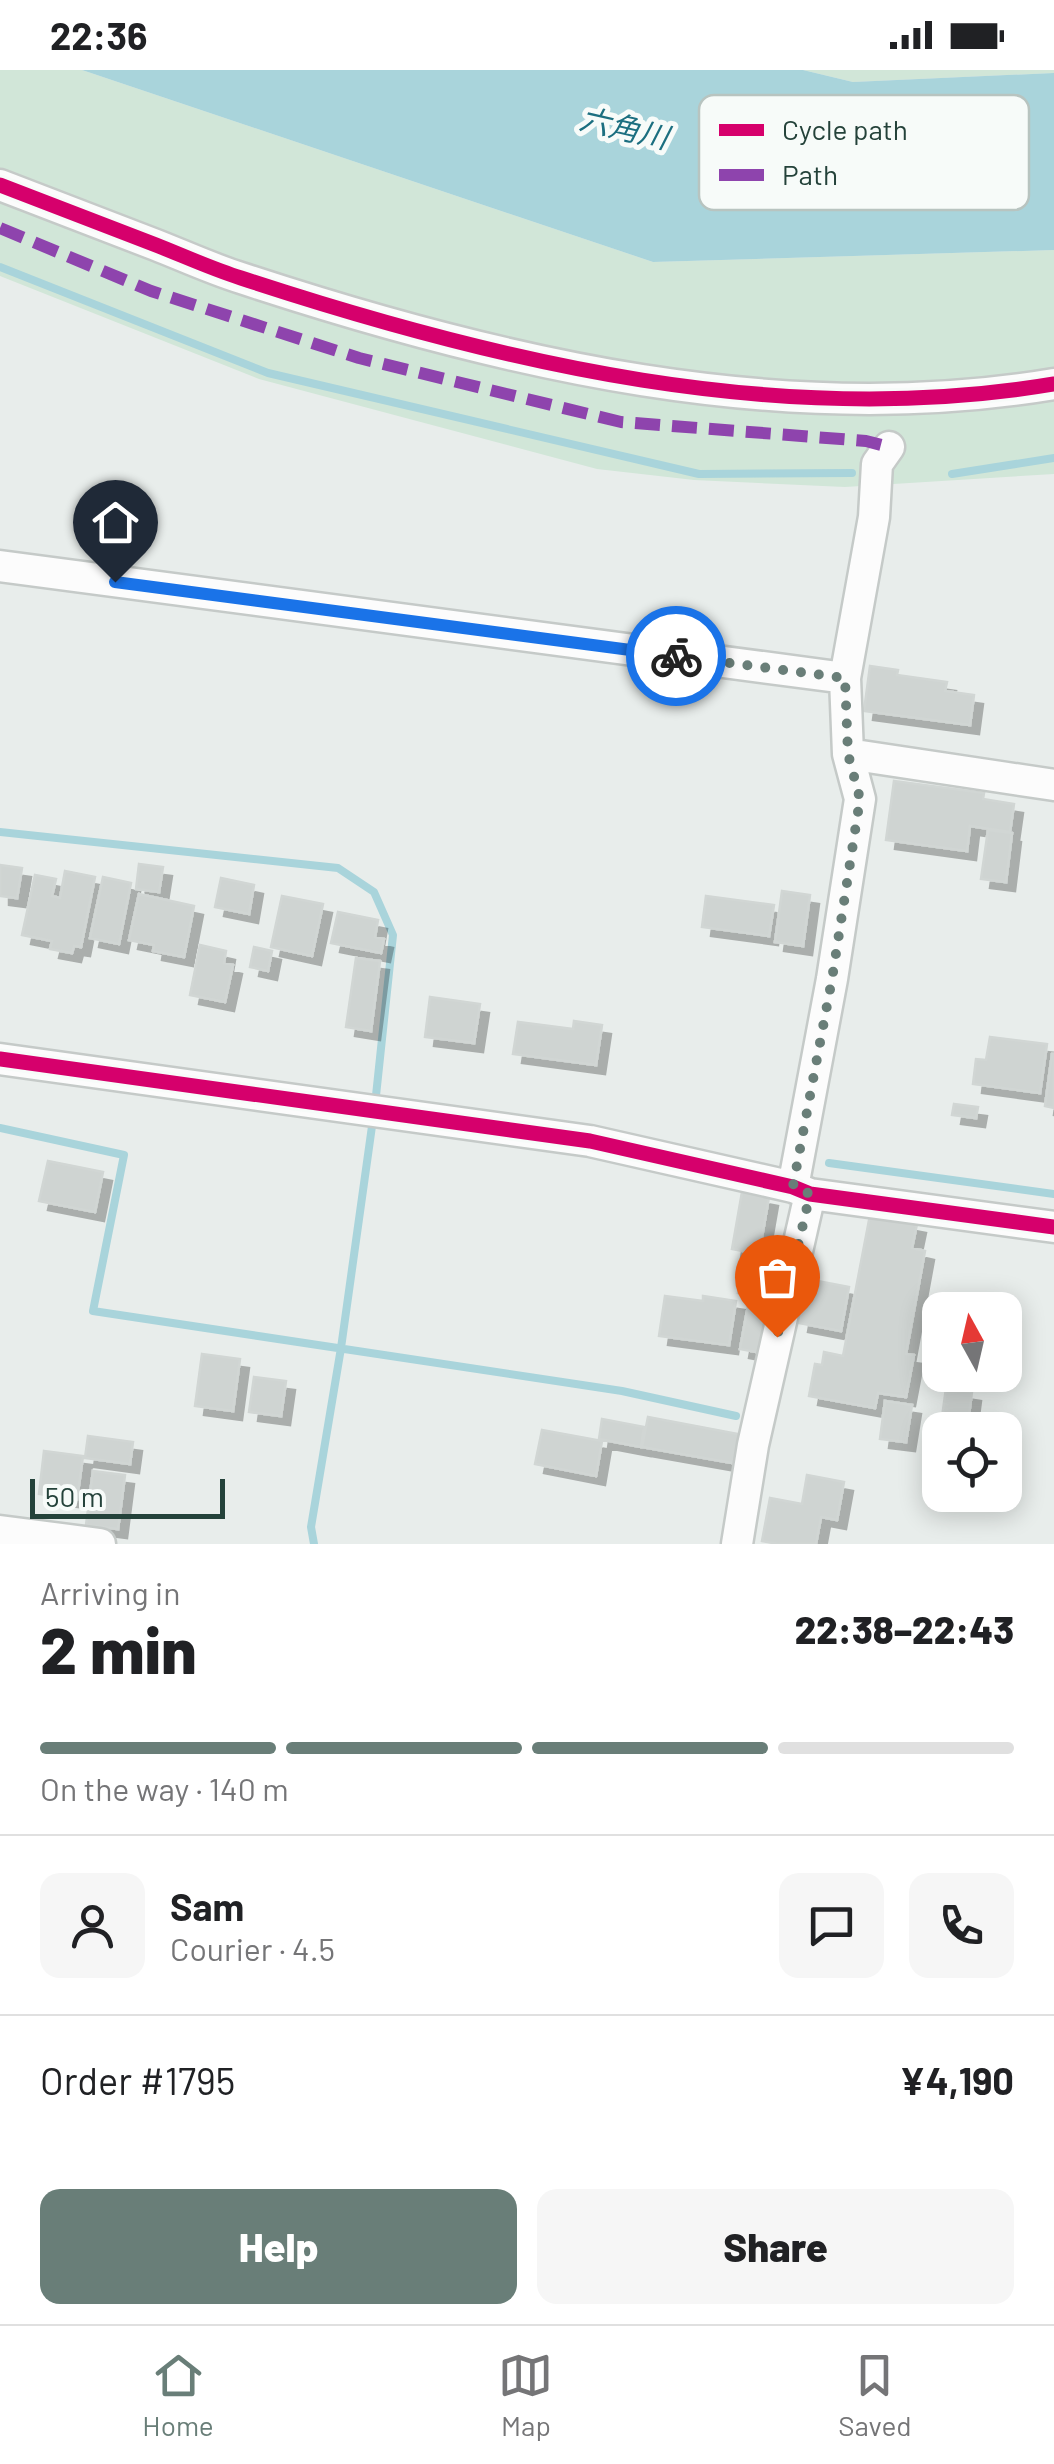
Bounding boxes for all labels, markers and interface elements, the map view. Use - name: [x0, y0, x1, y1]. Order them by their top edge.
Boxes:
- text: 22:36: [50, 12, 147, 58]
- legend: [699, 95, 1029, 210]
- water label: 六角川: [577, 99, 675, 155]
- text: Cycle path: [782, 112, 908, 146]
- text: Path: [782, 157, 838, 191]
- pin: [73, 480, 158, 583]
- icon: home: [88, 495, 143, 550]
- courier: [626, 606, 726, 706]
- icon: bike: [649, 629, 704, 684]
- pin: [735, 1235, 820, 1338]
- icon: bag: [750, 1250, 805, 1305]
- north arrow: [922, 1292, 1022, 1392]
- map controls: [922, 1292, 1022, 1512]
- button: locate: [922, 1412, 1022, 1512]
- scale bar: [30, 1474, 225, 1518]
- text: 50 m: [45, 1479, 104, 1513]
- text: Arriving in: [40, 1573, 180, 1611]
- text: 22:38–22:43: [795, 1606, 1014, 1652]
- text: 2 min: [40, 1609, 197, 1687]
- text: On the way · 140 m: [40, 1769, 289, 1807]
- button: person: [40, 1873, 145, 1978]
- button: chat: [779, 1873, 884, 1978]
- button: phone: [909, 1873, 1014, 1978]
- text: Sam: [170, 1883, 244, 1929]
- text: Courier · 4.5: [170, 1929, 335, 1967]
- text: Order #1795: [40, 2057, 235, 2103]
- text: ¥4,190: [900, 2057, 1014, 2103]
- button: Help: [40, 2189, 517, 2304]
- button: Share: [537, 2189, 1014, 2304]
- tab: Home: [142, 2348, 214, 2442]
- tab: Map: [498, 2348, 553, 2442]
- tab: Saved: [838, 2348, 912, 2442]

